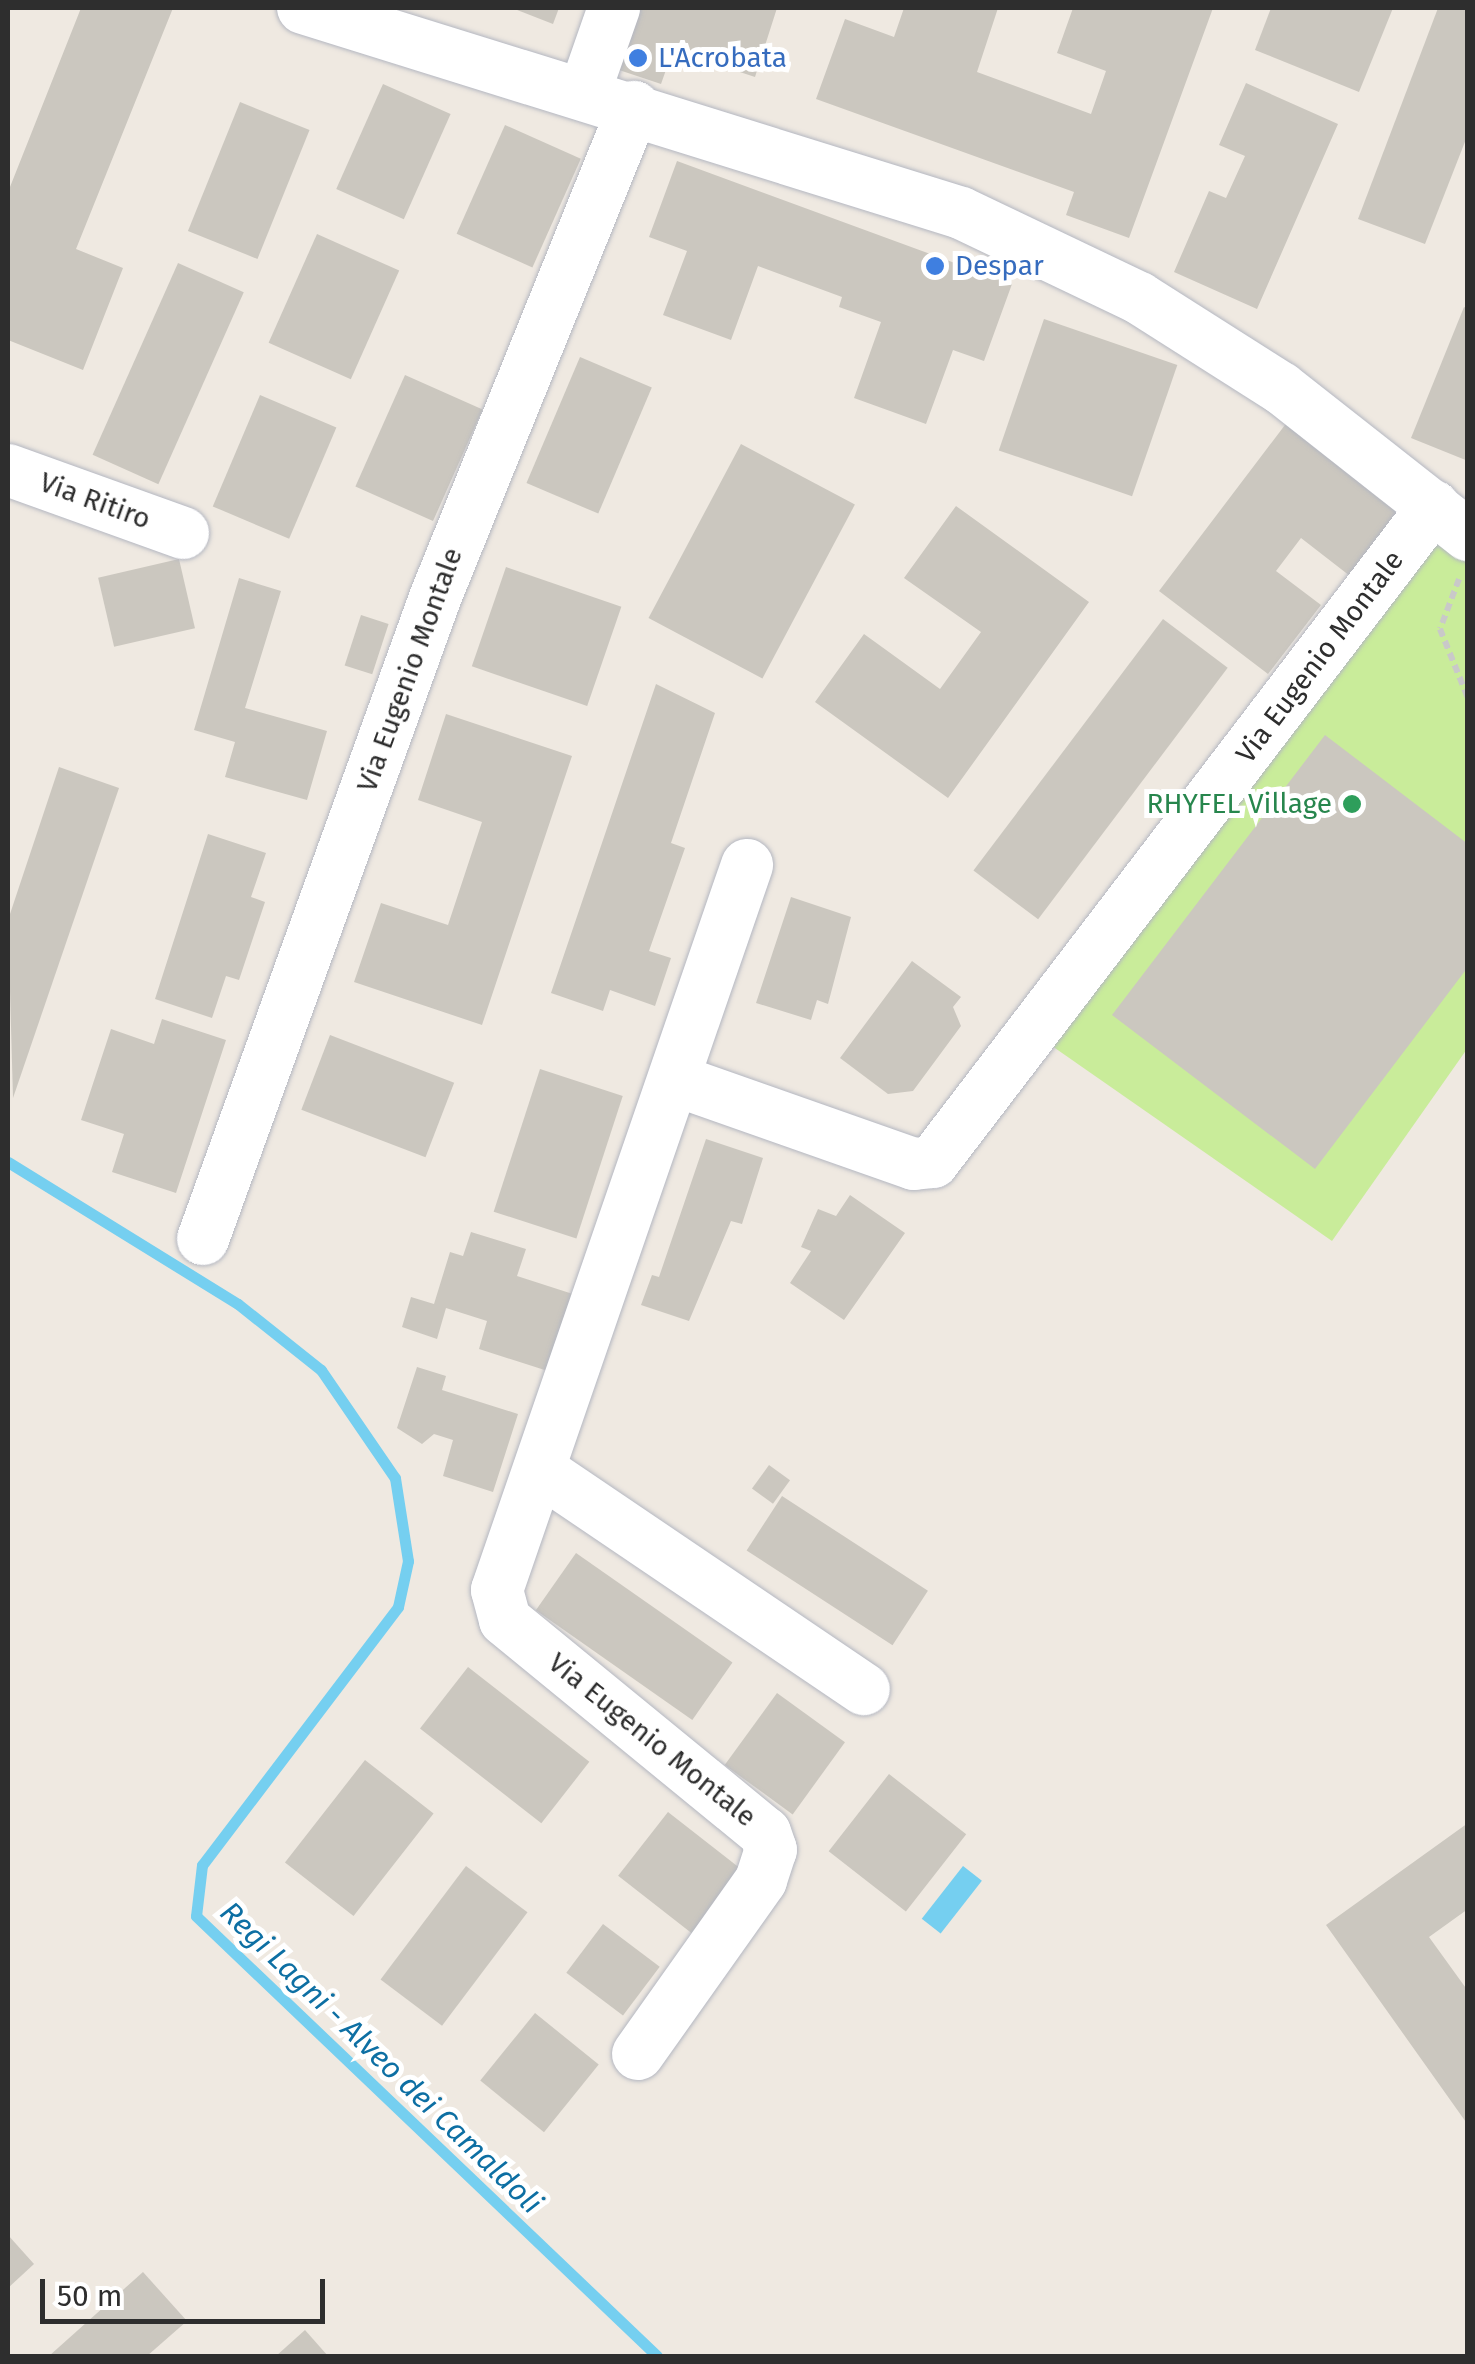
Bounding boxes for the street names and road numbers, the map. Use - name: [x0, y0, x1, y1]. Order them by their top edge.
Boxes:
- street label: Via Ritiro: [35, 465, 155, 537]
- street label: Via Eugenio Montale: [350, 543, 470, 797]
- street label: Via Eugenio Montale: [1229, 544, 1411, 770]
- street label: Via Eugenio Montale: [542, 1646, 762, 1834]

